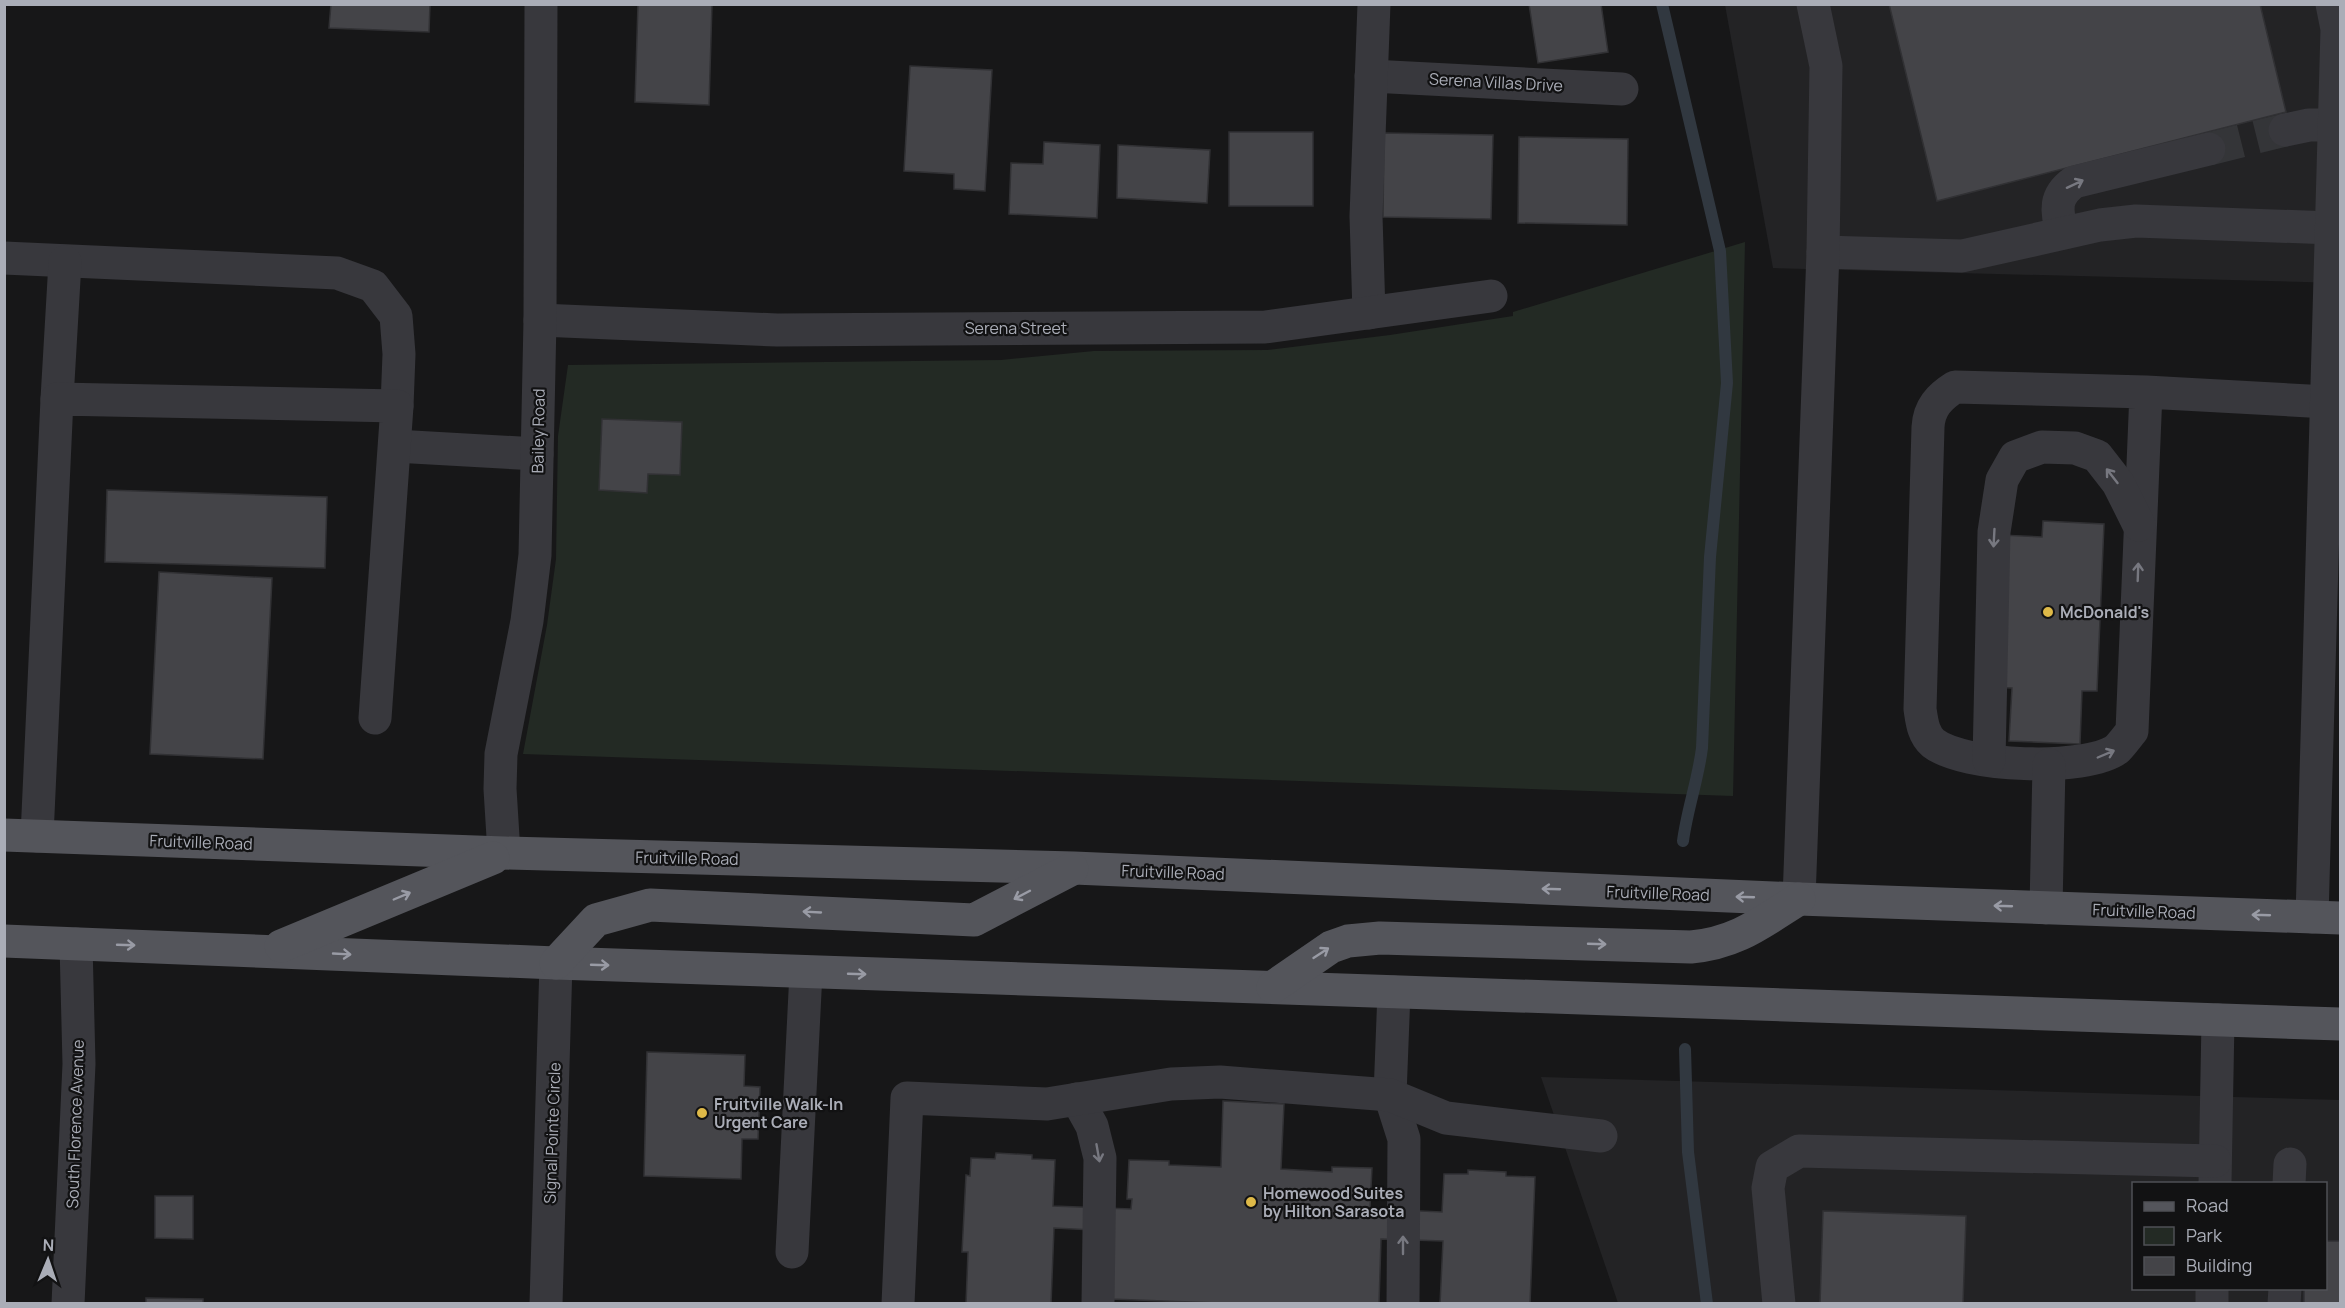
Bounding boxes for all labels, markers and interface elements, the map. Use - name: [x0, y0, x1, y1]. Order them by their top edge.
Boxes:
- street label: Serena Villas Drive: [1429, 68, 1563, 96]
- one-way arrow: [2065, 177, 2083, 189]
- street label: Serena Street: [965, 317, 1067, 339]
- street label: Bailey Road: [526, 388, 550, 474]
- one-way arrow: [2106, 468, 2119, 484]
- one-way arrow: [1988, 528, 1999, 547]
- one-way arrow: [2133, 562, 2144, 582]
- place label: McDonald's: [2060, 601, 2149, 623]
- marker: McDonald's: [2041, 605, 2055, 619]
- one-way arrow: [2096, 747, 2114, 759]
- street label: Fruitville Road: [149, 829, 253, 855]
- street label: Fruitville Road: [635, 846, 739, 870]
- street label: Fruitville Road: [1121, 859, 1225, 885]
- street label: Fruitville Road: [1606, 880, 1710, 906]
- one-way arrow: [1541, 883, 1561, 894]
- one-way arrow: [1014, 889, 1031, 901]
- one-way arrow: [393, 890, 411, 901]
- one-way arrow: [1736, 891, 1756, 902]
- street label: Fruitville Road: [2092, 898, 2196, 924]
- one-way arrow: [1994, 901, 2014, 912]
- one-way arrow: [803, 906, 823, 917]
- one-way arrow: [2252, 910, 2272, 921]
- one-way arrow: [1586, 938, 1606, 950]
- one-way arrow: [115, 940, 135, 951]
- one-way arrow: [1312, 947, 1329, 959]
- one-way arrow: [331, 948, 351, 959]
- one-way arrow: [589, 959, 609, 970]
- one-way arrow: [847, 968, 867, 979]
- street label: South Florence Avenue: [61, 1039, 89, 1209]
- street label: Signal Pointe Circle: [539, 1062, 565, 1204]
- place label: Fruitville Walk-In Urgent Care: [714, 1093, 843, 1133]
- marker: Fruitville Walk-In Urgent Care: [695, 1106, 709, 1120]
- one-way arrow: [1093, 1143, 1104, 1162]
- place label: Homewood Suites by Hilton Sarasota: [1263, 1182, 1404, 1222]
- legend: [2132, 1182, 2327, 1290]
- text: Road: [2186, 1193, 2229, 1217]
- marker: Homewood Suites by Hilton Sarasota: [1244, 1195, 1258, 1209]
- text: Park: [2186, 1223, 2223, 1247]
- north arrow: [18, 1230, 78, 1290]
- text: N: [42, 1234, 55, 1256]
- one-way arrow: [1397, 1236, 1409, 1256]
- text: Building: [2186, 1253, 2252, 1277]

